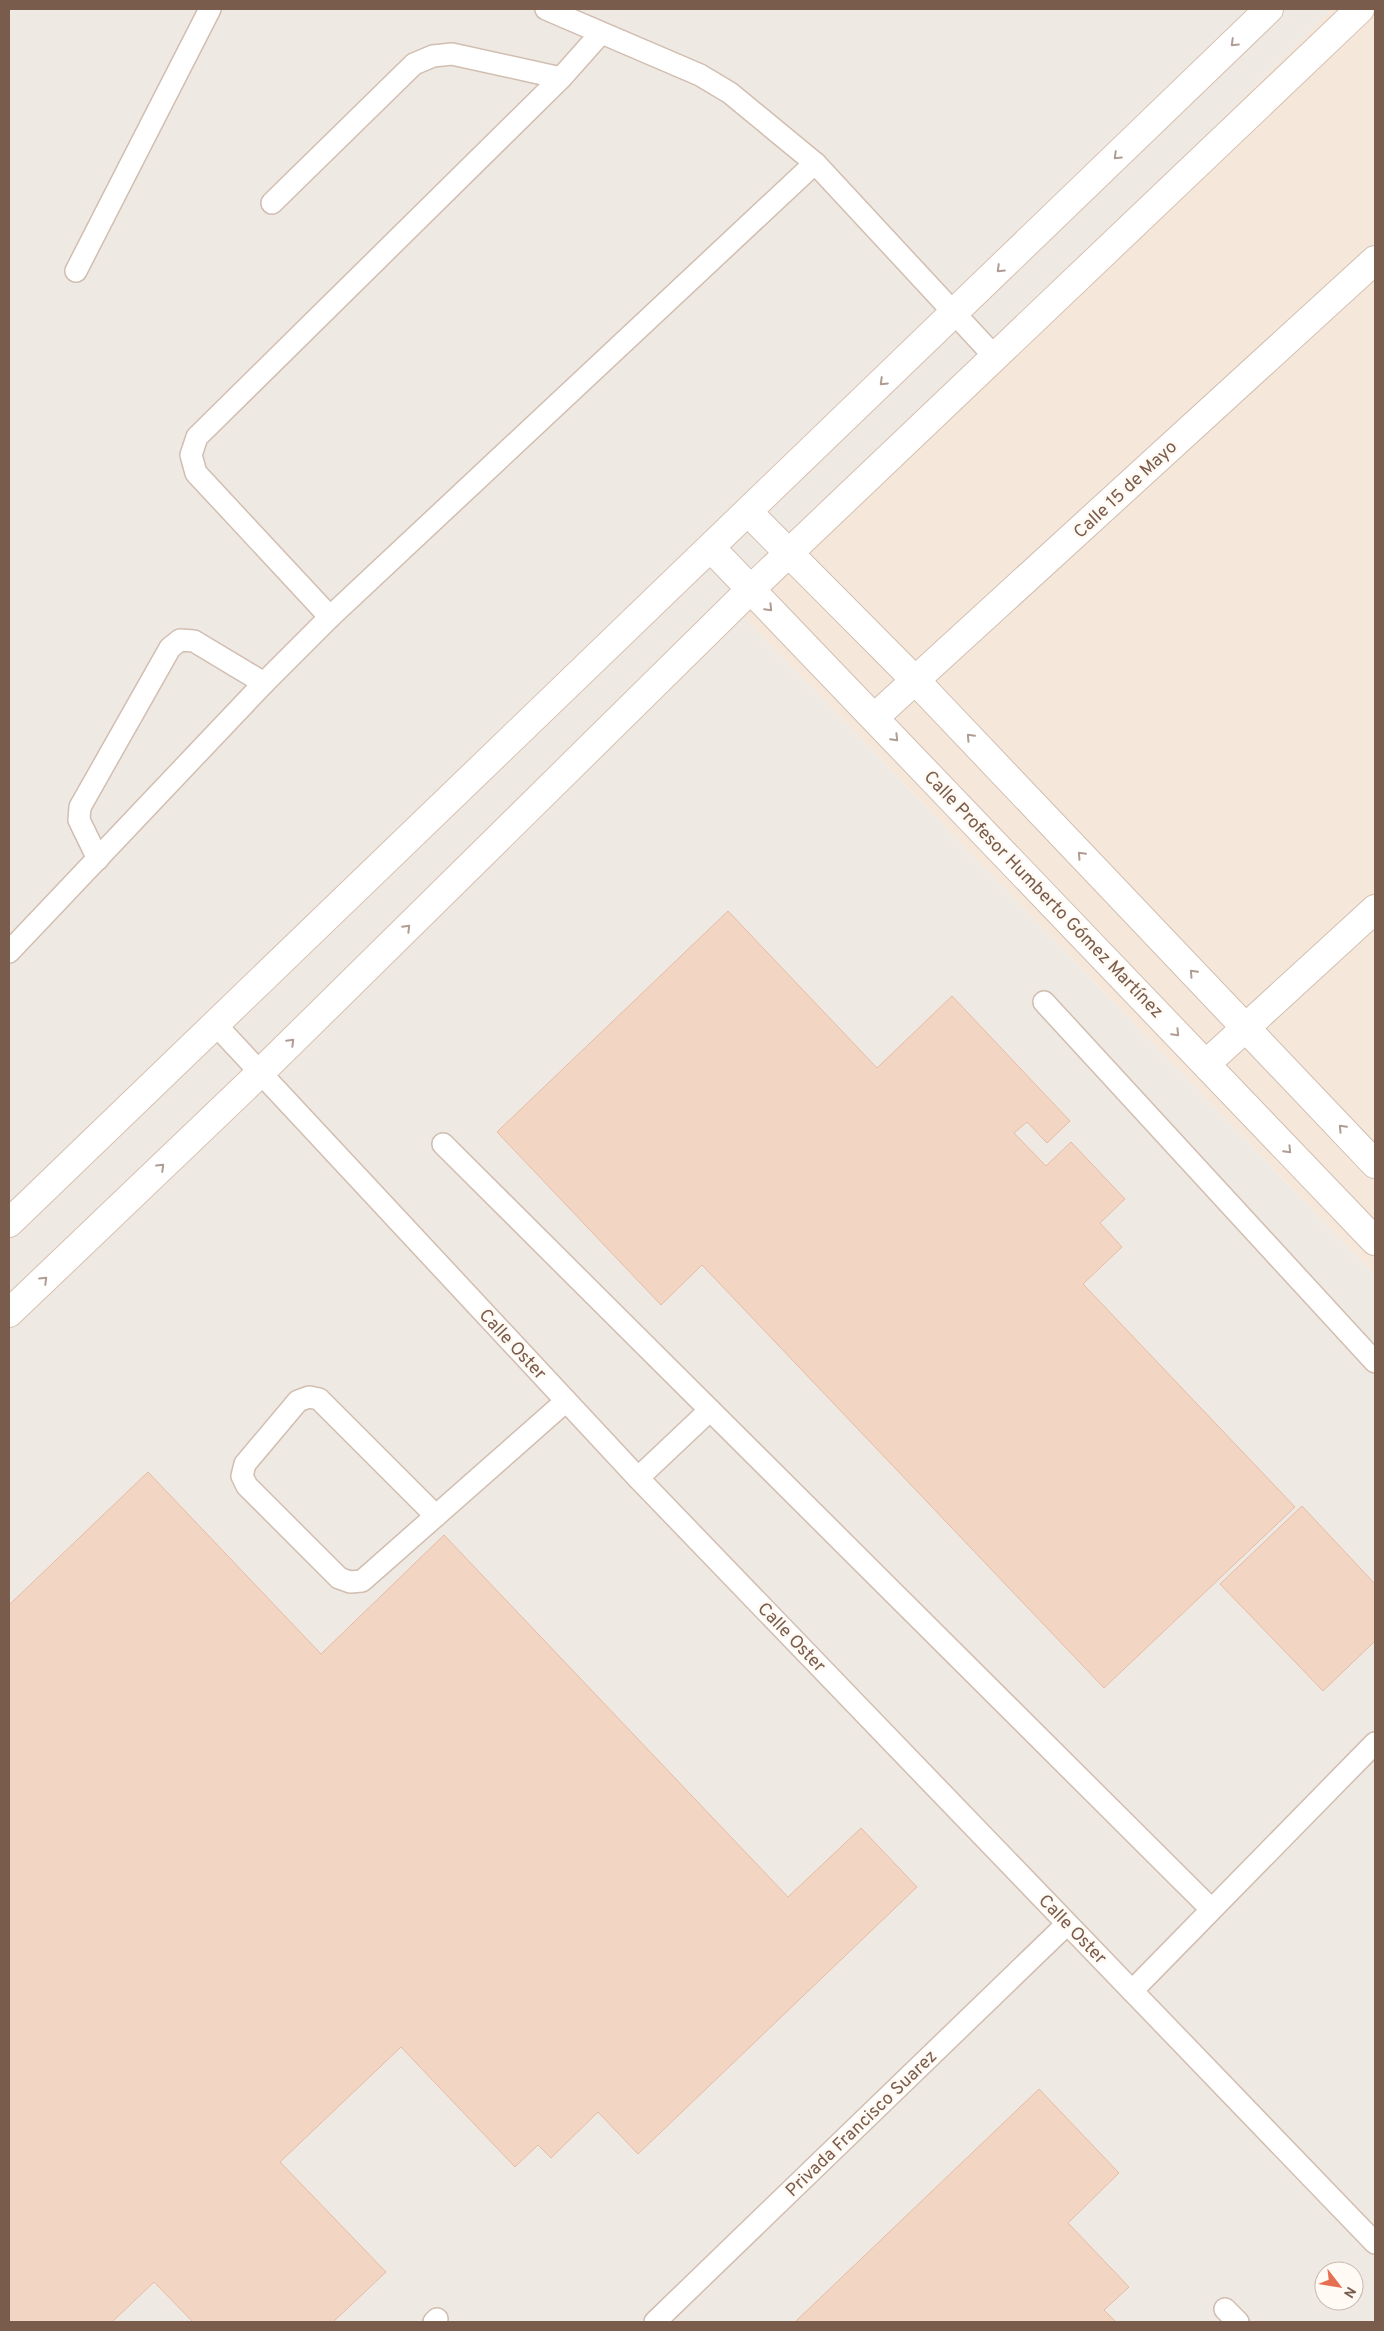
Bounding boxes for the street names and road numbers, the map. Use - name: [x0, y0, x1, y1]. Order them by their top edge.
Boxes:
- street label: Calle 15 de Mayo: [1069, 436, 1183, 544]
- street label: Calle Profesor Humberto Gómez Martínez: [918, 766, 1168, 1024]
- street label: Calle Oster: [473, 1305, 551, 1385]
- street label: Calle Oster: [752, 1598, 830, 1678]
- street label: Calle Oster: [1033, 1890, 1111, 1970]
- street label: Privada Francisco Suarez: [781, 2046, 943, 2202]

